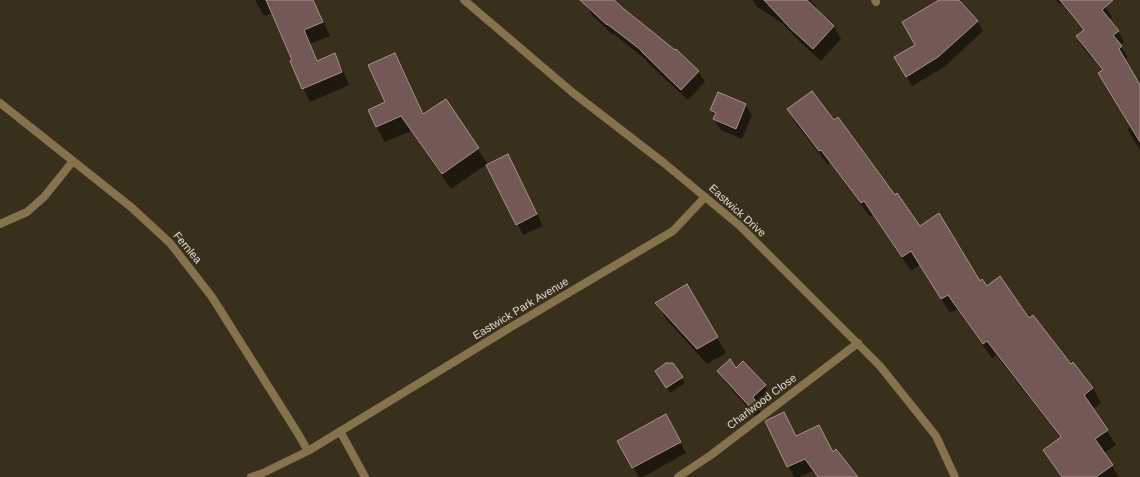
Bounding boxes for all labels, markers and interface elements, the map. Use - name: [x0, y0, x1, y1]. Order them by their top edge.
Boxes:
- street label: Eastwick Drive: [706, 182, 768, 240]
- street label: Fernlea: [170, 229, 204, 267]
- street label: Eastwick Park Avenue: [471, 275, 571, 343]
- street label: Charlwood Close: [725, 372, 799, 432]

